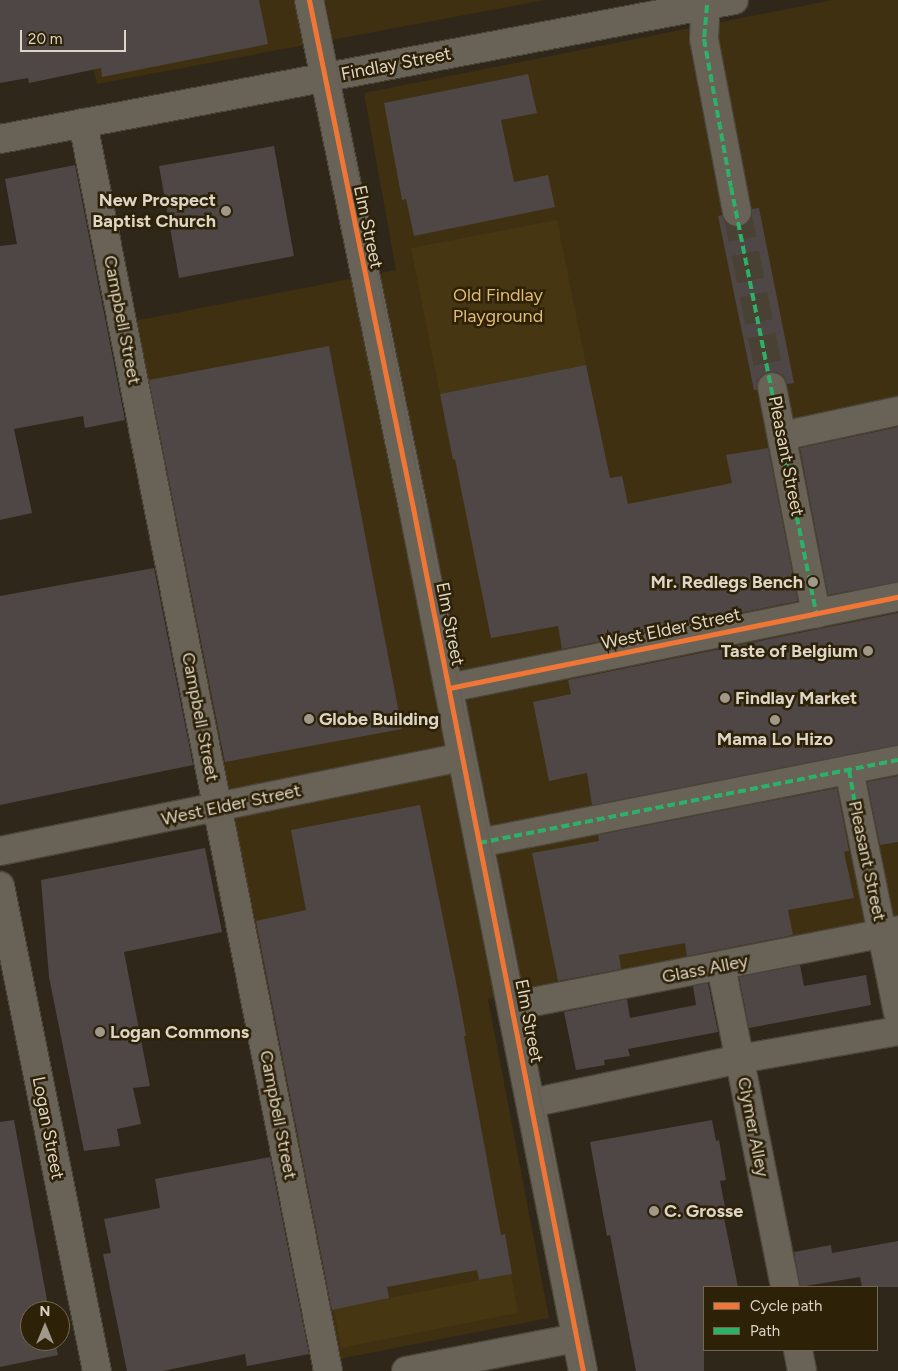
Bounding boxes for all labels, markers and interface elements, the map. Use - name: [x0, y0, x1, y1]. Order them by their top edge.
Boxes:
- scale bar: [22, 20, 129, 52]
- text: 20 m: [28, 30, 62, 48]
- street label: Findlay Street: [339, 43, 453, 85]
- street label: Elm Street: [349, 183, 387, 271]
- place label: New Prospect Baptist Church: [92, 190, 216, 232]
- marker: New Prospect Baptist Church: [220, 205, 232, 217]
- street label: Campbell Street: [99, 254, 145, 386]
- park label: Old Findlay Playground: [453, 285, 543, 328]
- street label: Pleasant Street: [764, 394, 808, 518]
- place label: Mr. Redlegs Bench: [651, 571, 803, 593]
- marker: Mr. Redlegs Bench: [807, 576, 819, 588]
- street label: Elm Street: [431, 580, 469, 668]
- street label: West Elder Street: [599, 604, 743, 654]
- place label: Taste of Belgium: [721, 640, 858, 662]
- marker: Taste of Belgium: [862, 645, 874, 657]
- street label: Campbell Street: [177, 651, 223, 783]
- place label: Findlay Market: [735, 687, 857, 709]
- marker: Findlay Market: [719, 692, 731, 704]
- place label: Globe Building: [319, 708, 439, 730]
- marker: Globe Building: [303, 713, 315, 725]
- marker: Mama Lo Hizo: [769, 714, 781, 726]
- place label: Mama Lo Hizo: [717, 728, 833, 750]
- street label: West Elder Street: [159, 780, 303, 830]
- street label: Pleasant Street: [844, 799, 890, 923]
- street label: Glass Alley: [660, 950, 750, 988]
- street label: Elm Street: [510, 977, 548, 1065]
- place label: Logan Commons: [110, 1021, 249, 1043]
- marker: Logan Commons: [94, 1026, 106, 1038]
- street label: Campbell Street: [255, 1049, 301, 1181]
- street label: Logan Street: [27, 1075, 69, 1181]
- street label: Clymer Alley: [733, 1075, 773, 1179]
- place label: C. Grosse: [664, 1200, 743, 1222]
- marker: C. Grosse: [648, 1205, 660, 1217]
- legend: [703, 1286, 878, 1351]
- text: Cycle path: [750, 1297, 822, 1315]
- north arrow: [20, 1301, 70, 1351]
- text: N: [40, 1303, 50, 1320]
- text: Path: [750, 1322, 780, 1340]

